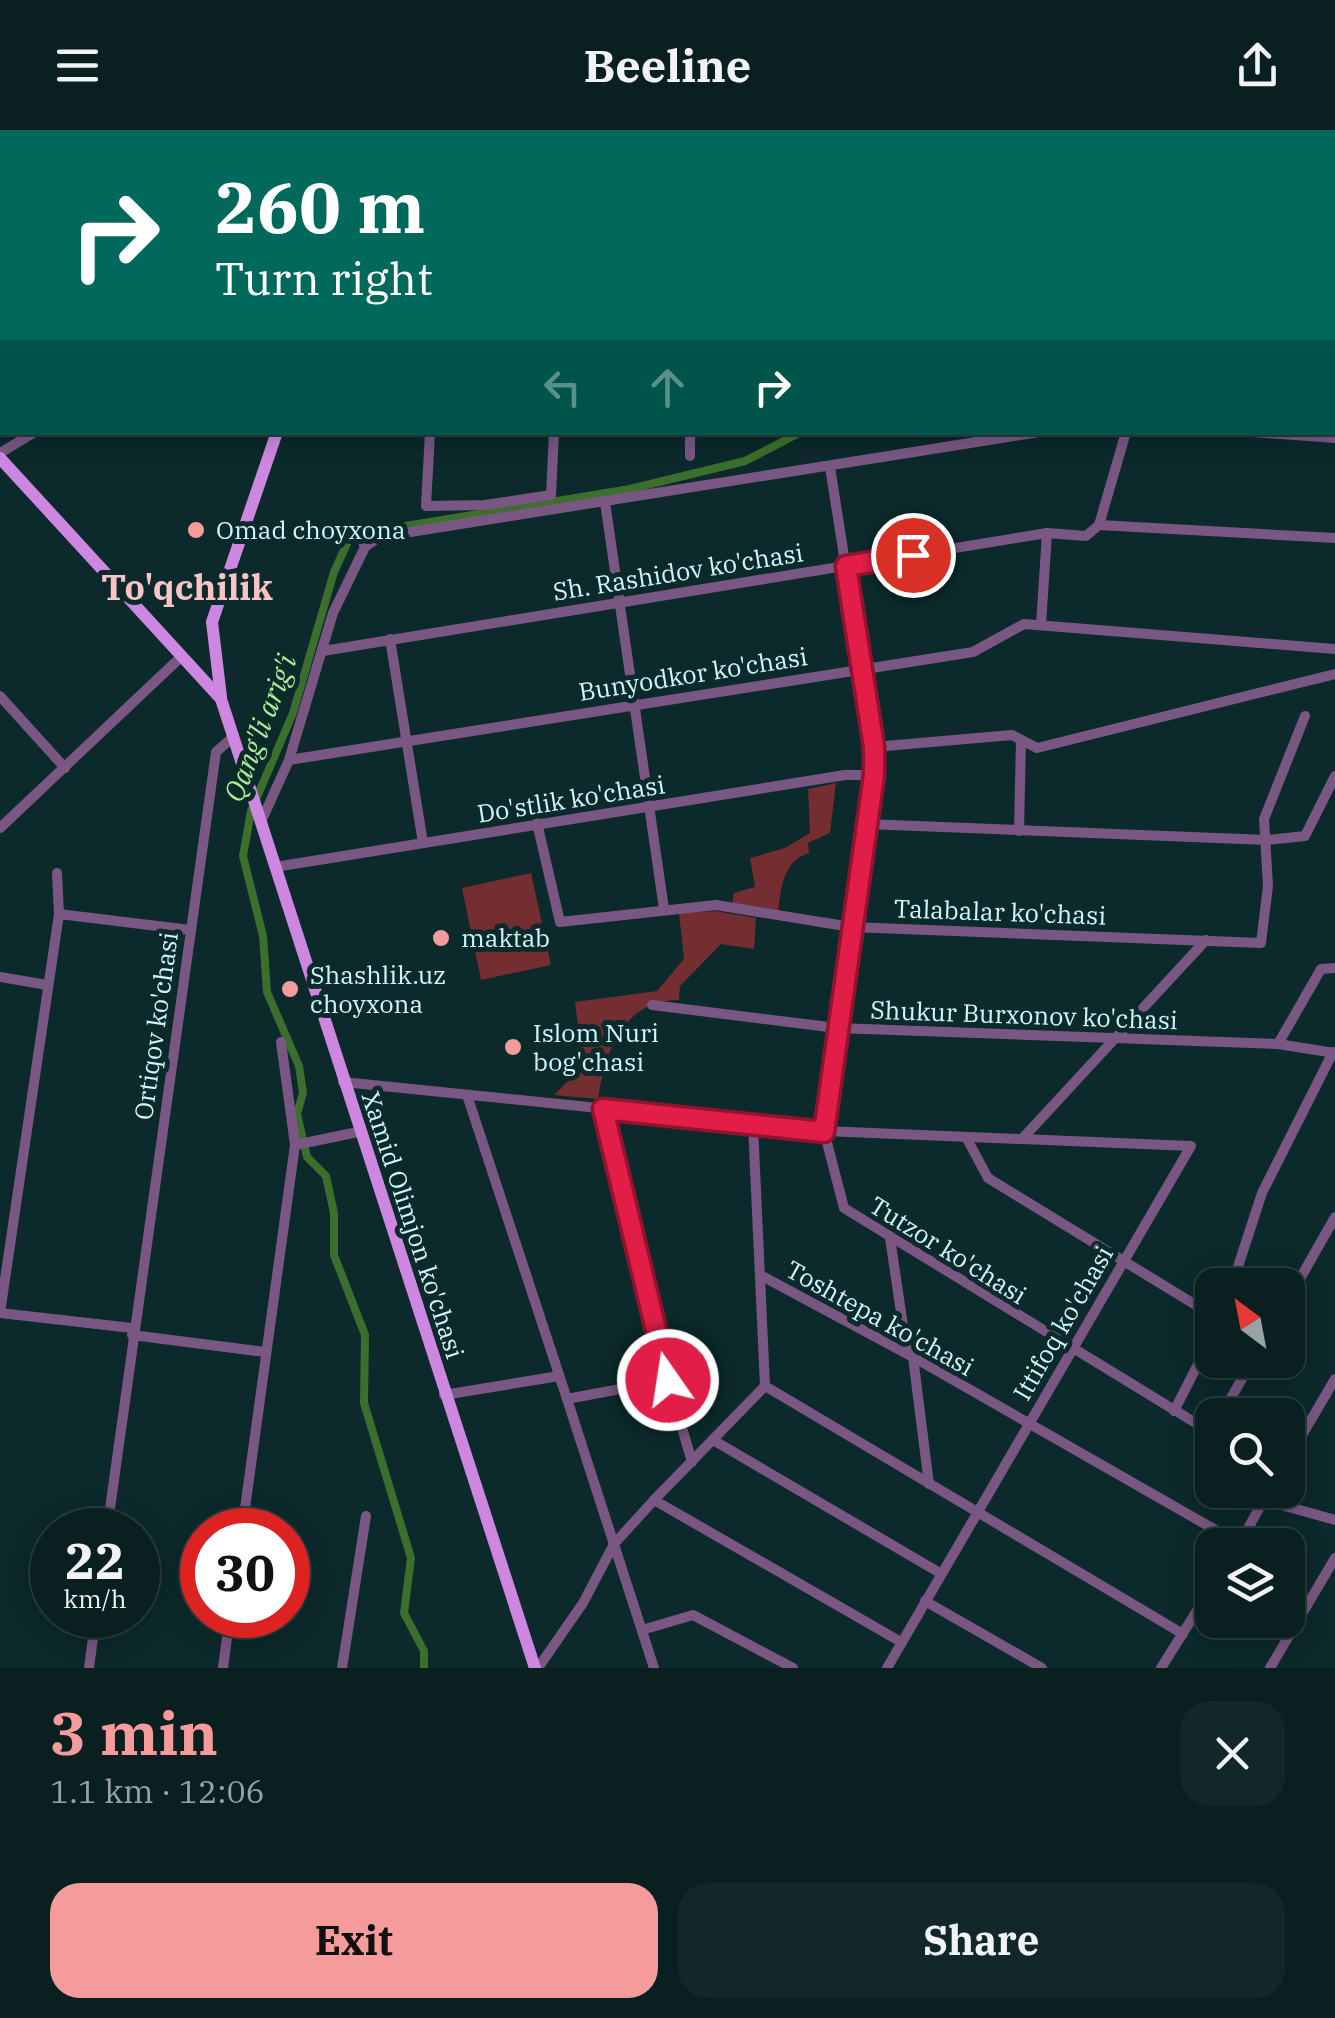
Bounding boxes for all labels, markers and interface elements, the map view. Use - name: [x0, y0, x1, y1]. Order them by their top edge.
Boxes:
- text: Beeline: [584, 36, 751, 94]
- icon: menu: [50, 38, 105, 93]
- icon: share: [1230, 38, 1285, 93]
- text: 260 m: [215, 161, 425, 252]
- icon: right: [50, 170, 180, 300]
- text: Turn right: [215, 249, 433, 307]
- icon: left: [535, 360, 590, 415]
- icon: ahead: [640, 360, 695, 415]
- icon: right: [745, 360, 800, 415]
- place label: Omad choyxona: [216, 513, 406, 546]
- pin: [871, 513, 956, 598]
- marker: Omad choyxona: [185, 519, 207, 541]
- icon: arrive: [886, 528, 941, 583]
- street label: Sh. Rashidov ko'chasi: [550, 535, 805, 608]
- district label: To'qchilik: [101, 564, 273, 610]
- street label: Bunyodkor ko'chasi: [576, 639, 810, 708]
- water label: Qang'li arig'i: [215, 648, 305, 807]
- street label: Do'stlik ko'chasi: [475, 767, 667, 830]
- street label: Talabalar ko'chasi: [893, 891, 1107, 932]
- place label: maktab: [461, 921, 550, 954]
- marker: maktab: [430, 927, 452, 949]
- street label: Ortiqov ko'chasi: [126, 930, 185, 1122]
- place label: Shashlik.uz choyxona: [310, 958, 446, 1020]
- marker: Shashlik.uz choyxona: [279, 978, 301, 1000]
- street label: Shukur Burxonov ko'chasi: [870, 993, 1178, 1036]
- place label: Islom Nuri bog'chasi: [533, 1016, 659, 1078]
- marker: Islom Nuri bog'chasi: [502, 1036, 524, 1058]
- street label: Xamid Olimjon ko'chasi: [355, 1087, 472, 1363]
- street label: Tutzor ko'chasi: [864, 1188, 1033, 1311]
- street label: Ittifoq ko'chasi: [1005, 1240, 1120, 1406]
- street label: Toshtepa ko'chasi: [780, 1252, 980, 1383]
- north arrow: [1195, 1268, 1305, 1378]
- map controls: [1195, 1268, 1305, 1638]
- position arrow: [616, 1328, 720, 1432]
- button: search: [1195, 1398, 1305, 1508]
- speed limit sign: 30: [180, 1508, 310, 1638]
- text: 22: [65, 1528, 125, 1593]
- button: layers: [1195, 1528, 1305, 1638]
- text: km/h: [63, 1582, 127, 1615]
- text: 3 min: [50, 1693, 218, 1772]
- button: close: [1180, 1701, 1285, 1806]
- text: 1.1 km · 12:06: [50, 1770, 265, 1812]
- button: Exit: [50, 1883, 658, 1998]
- button: Share: [678, 1883, 1285, 1998]

